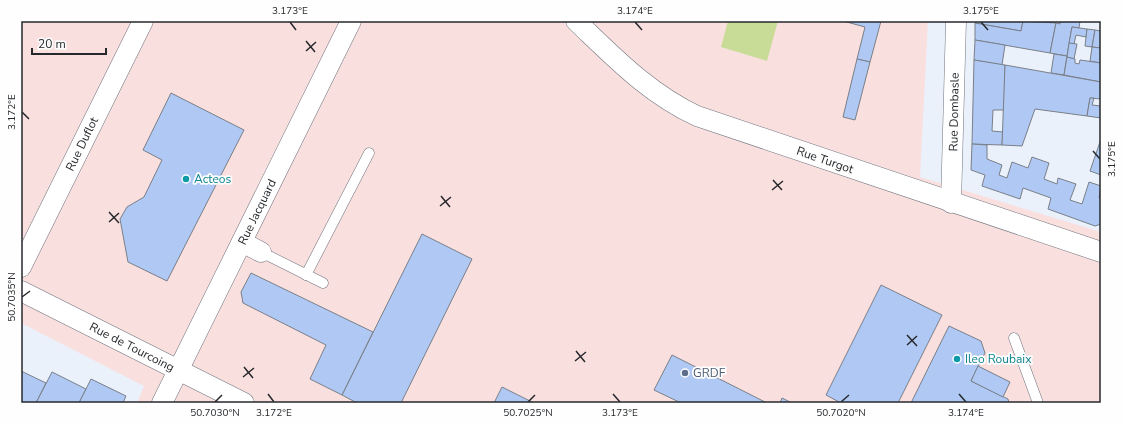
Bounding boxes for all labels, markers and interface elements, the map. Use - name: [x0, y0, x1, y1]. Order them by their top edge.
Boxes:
- text: 3.173°E: [272, 4, 308, 18]
- text: 3.174°E: [617, 4, 653, 18]
- text: 3.175°E: [963, 4, 999, 18]
- scale bar: [32, 30, 106, 56]
- text: 20 m: [38, 36, 66, 52]
- street label: Rue Dombasle: [945, 72, 963, 152]
- text: 3.172°E: [5, 94, 19, 130]
- street label: Rue Duflot: [62, 114, 102, 174]
- text: 3.175°E: [1105, 141, 1119, 177]
- street label: Rue Turgot: [794, 143, 856, 177]
- place label: Acteos: [194, 171, 231, 187]
- marker: Acteos: [181, 174, 191, 184]
- street label: Rue Jacquard: [234, 176, 280, 248]
- text: 50.7035°N: [5, 272, 19, 322]
- street label: Rue de Tourcoing: [87, 319, 177, 375]
- place label: Ileo Roubaix: [965, 351, 1032, 367]
- marker: Ileo Roubaix: [952, 354, 962, 364]
- place label: GRDF: [693, 365, 726, 381]
- marker: GRDF: [680, 368, 690, 378]
- text: 50.7030°N: [190, 406, 240, 420]
- text: 3.172°E: [256, 406, 292, 420]
- text: 50.7025°N: [503, 406, 553, 420]
- text: 3.173°E: [602, 406, 638, 420]
- text: 50.7020°N: [816, 406, 866, 420]
- text: 3.174°E: [948, 406, 984, 420]

